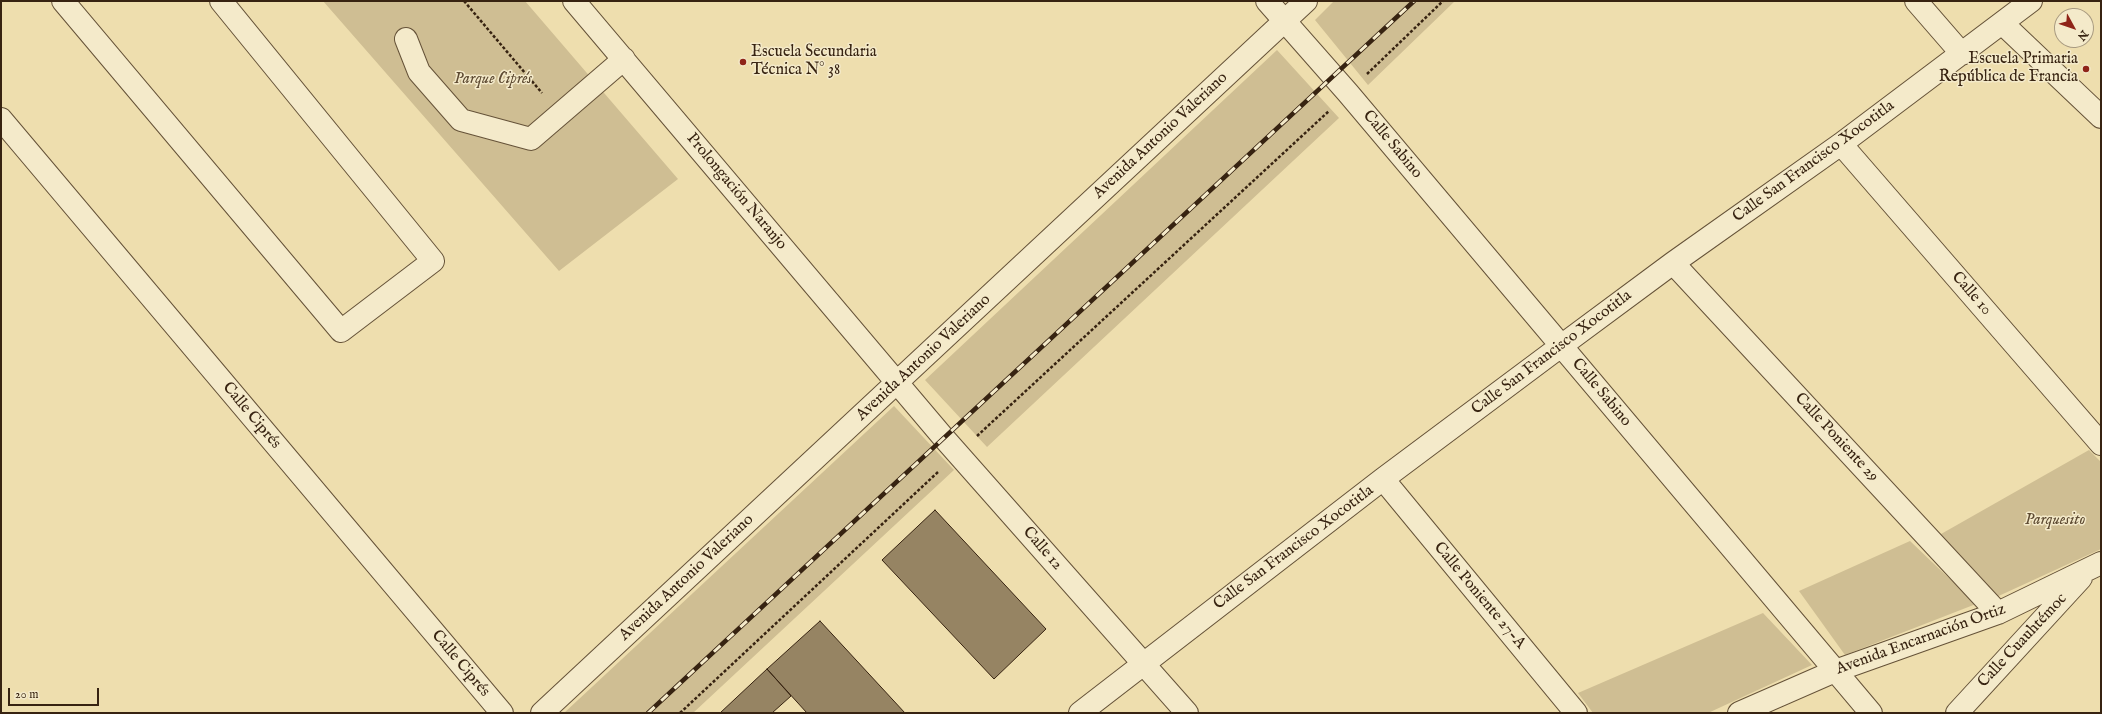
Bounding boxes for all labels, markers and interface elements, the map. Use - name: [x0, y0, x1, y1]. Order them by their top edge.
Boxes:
- north arrow: [2054, 8, 2094, 48]
- text: N: [2074, 27, 2091, 43]
- place label: Escuela Secundaria Técnica N° 38: [751, 43, 877, 81]
- place label: Escuela Primaria República de Francia: [1939, 50, 2078, 88]
- marker: Escuela Secundaria Técnica N° 38: [738, 57, 748, 67]
- marker: Escuela Primaria República de Francia: [2081, 64, 2091, 74]
- street label: Avenida Antonio Valeriano: [1090, 69, 1232, 203]
- park label: Parque Ciprés: [454, 70, 532, 90]
- street label: Calle San Francisco Xocotitla: [1729, 97, 1899, 227]
- street label: Calle Sabino: [1358, 107, 1426, 183]
- street label: Prolongación Naranjo: [682, 130, 790, 254]
- street label: Calle 10: [1947, 268, 1995, 320]
- street label: Calle San Francisco Xocotitla: [1468, 287, 1636, 419]
- street label: Avenida Antonio Valeriano: [853, 291, 995, 425]
- street label: Calle Sabino: [1567, 355, 1635, 431]
- street label: Calle Ciprés: [218, 379, 284, 453]
- street label: Calle Poniente 29: [1790, 389, 1882, 487]
- street label: Calle San Francisco Xocotitla: [1210, 482, 1378, 614]
- street label: Avenida Antonio Valeriano: [616, 511, 758, 645]
- park label: Parquesito: [2025, 511, 2085, 531]
- street label: Calle 12: [1018, 523, 1066, 575]
- street label: Calle Poniente 27-A: [1429, 539, 1529, 653]
- street label: Calle Cuauhtémoc: [1974, 590, 2072, 692]
- street label: Avenida Encarnación Ortiz: [1834, 600, 2008, 680]
- street label: Calle Ciprés: [427, 627, 493, 701]
- scale bar: [10, 680, 101, 706]
- text: 20 m: [15, 687, 38, 702]

